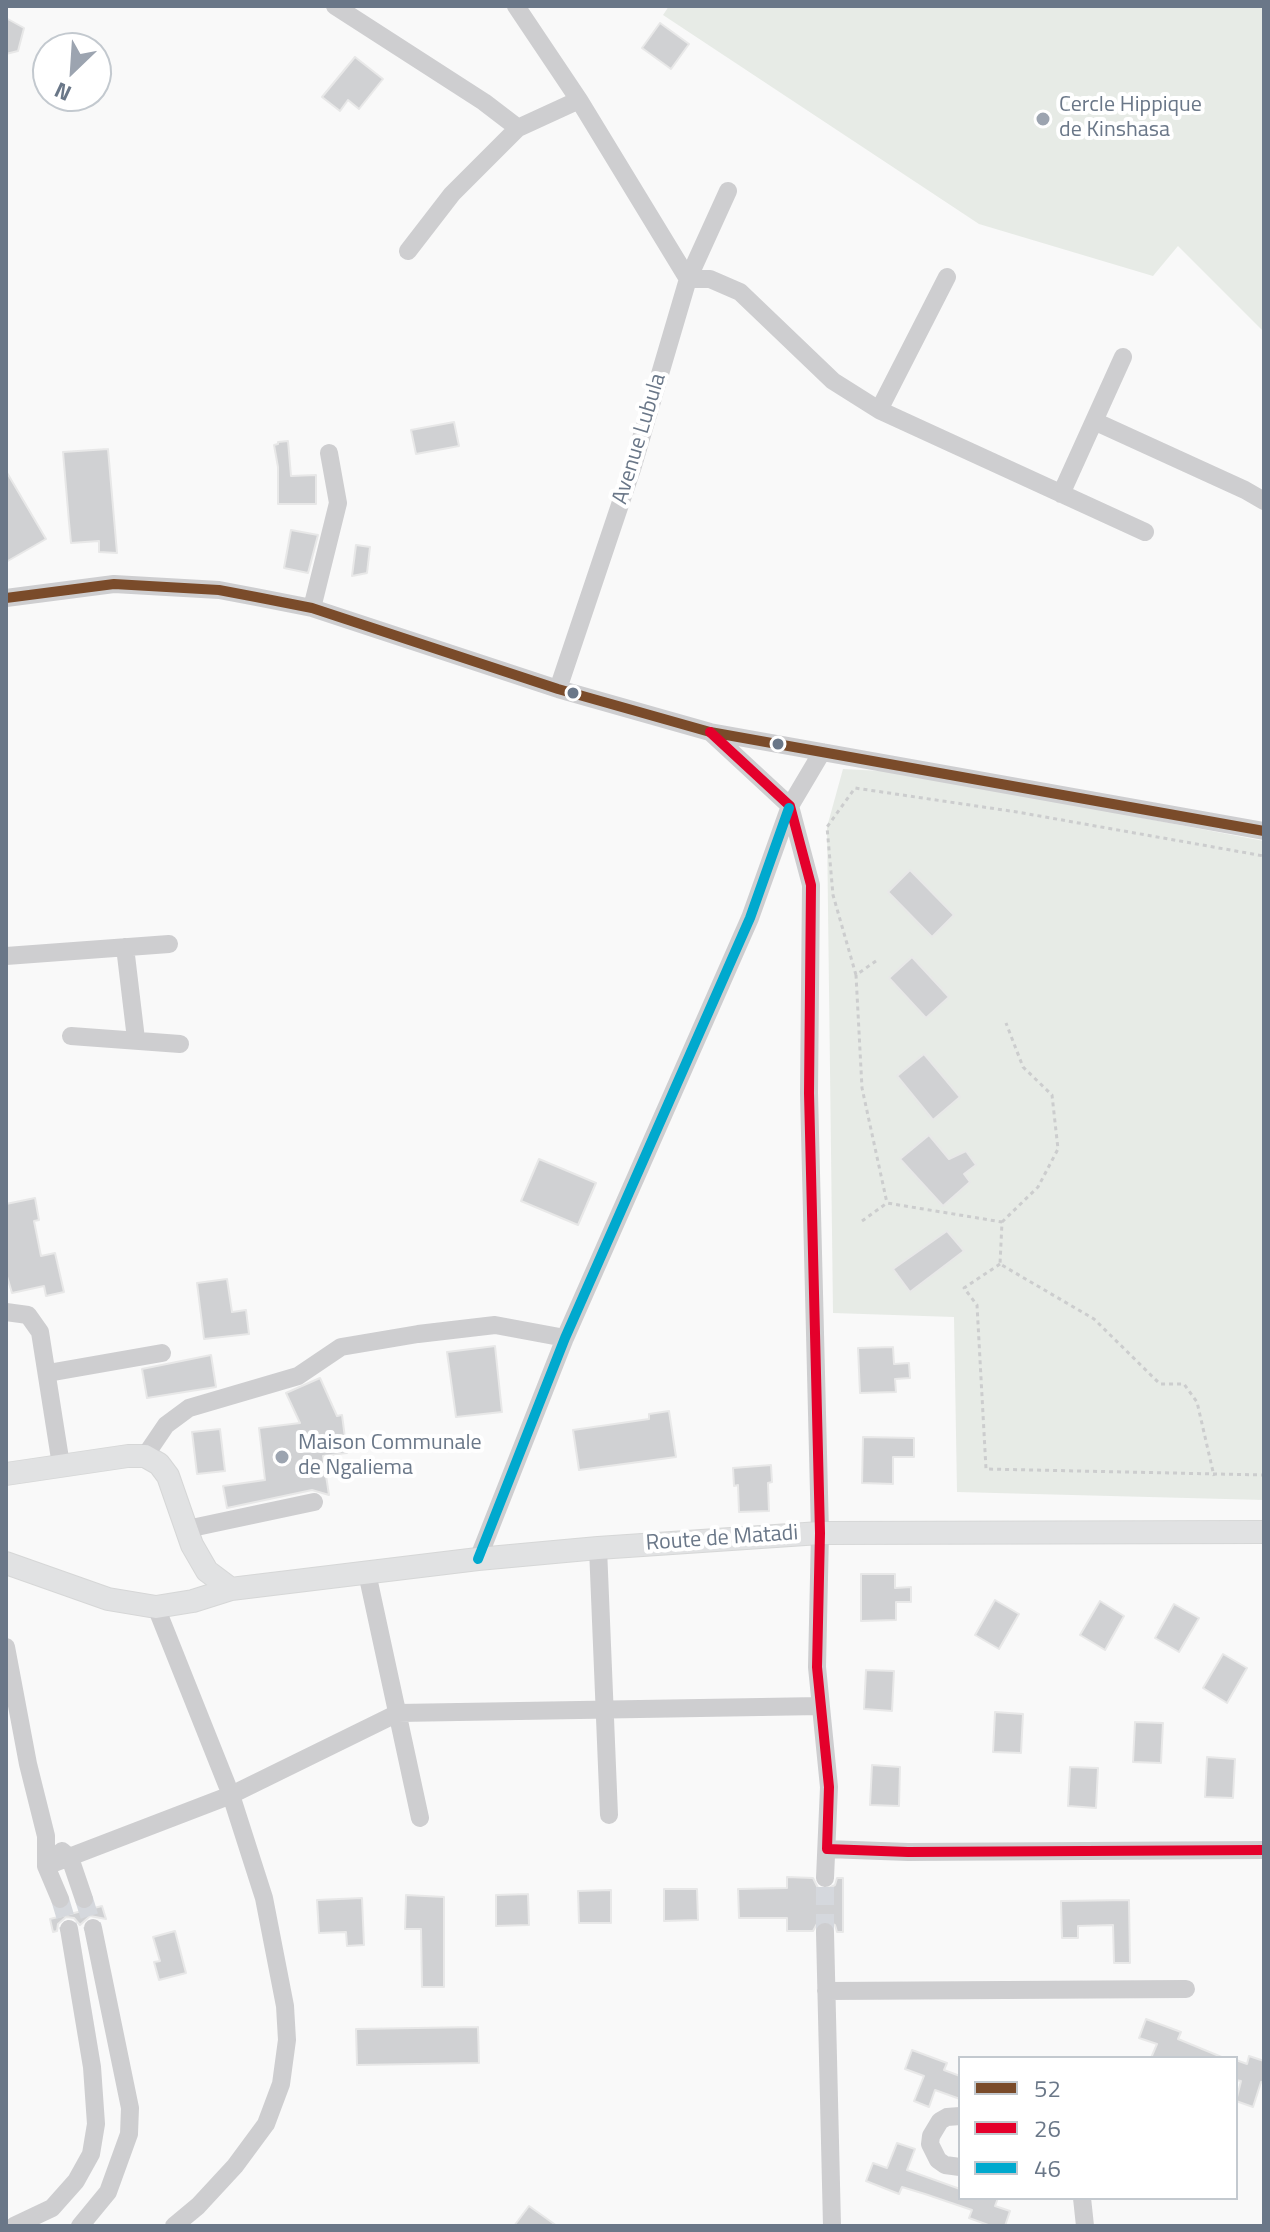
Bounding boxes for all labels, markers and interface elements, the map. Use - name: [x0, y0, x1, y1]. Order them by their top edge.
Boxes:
- north arrow: [32, 32, 112, 112]
- text: N: [49, 73, 77, 111]
- place label: Cercle Hippique de Kinshasa: [1059, 93, 1202, 144]
- marker: Cercle Hippique de Kinshasa: [1034, 110, 1052, 128]
- street label: Avenue Lubula: [608, 371, 672, 507]
- unlabelled marker: [565, 685, 581, 701]
- unlabelled marker: [770, 736, 786, 752]
- place label: Maison Communale de Ngaliema: [298, 1431, 482, 1482]
- marker: Maison Communale de Ngaliema: [273, 1448, 291, 1466]
- street label: Route de Matadi: [645, 1521, 799, 1557]
- legend: [958, 2056, 1238, 2200]
- text: 52: [1034, 2070, 1061, 2106]
- text: 26: [1034, 2110, 1061, 2146]
- text: 46: [1034, 2150, 1061, 2186]

